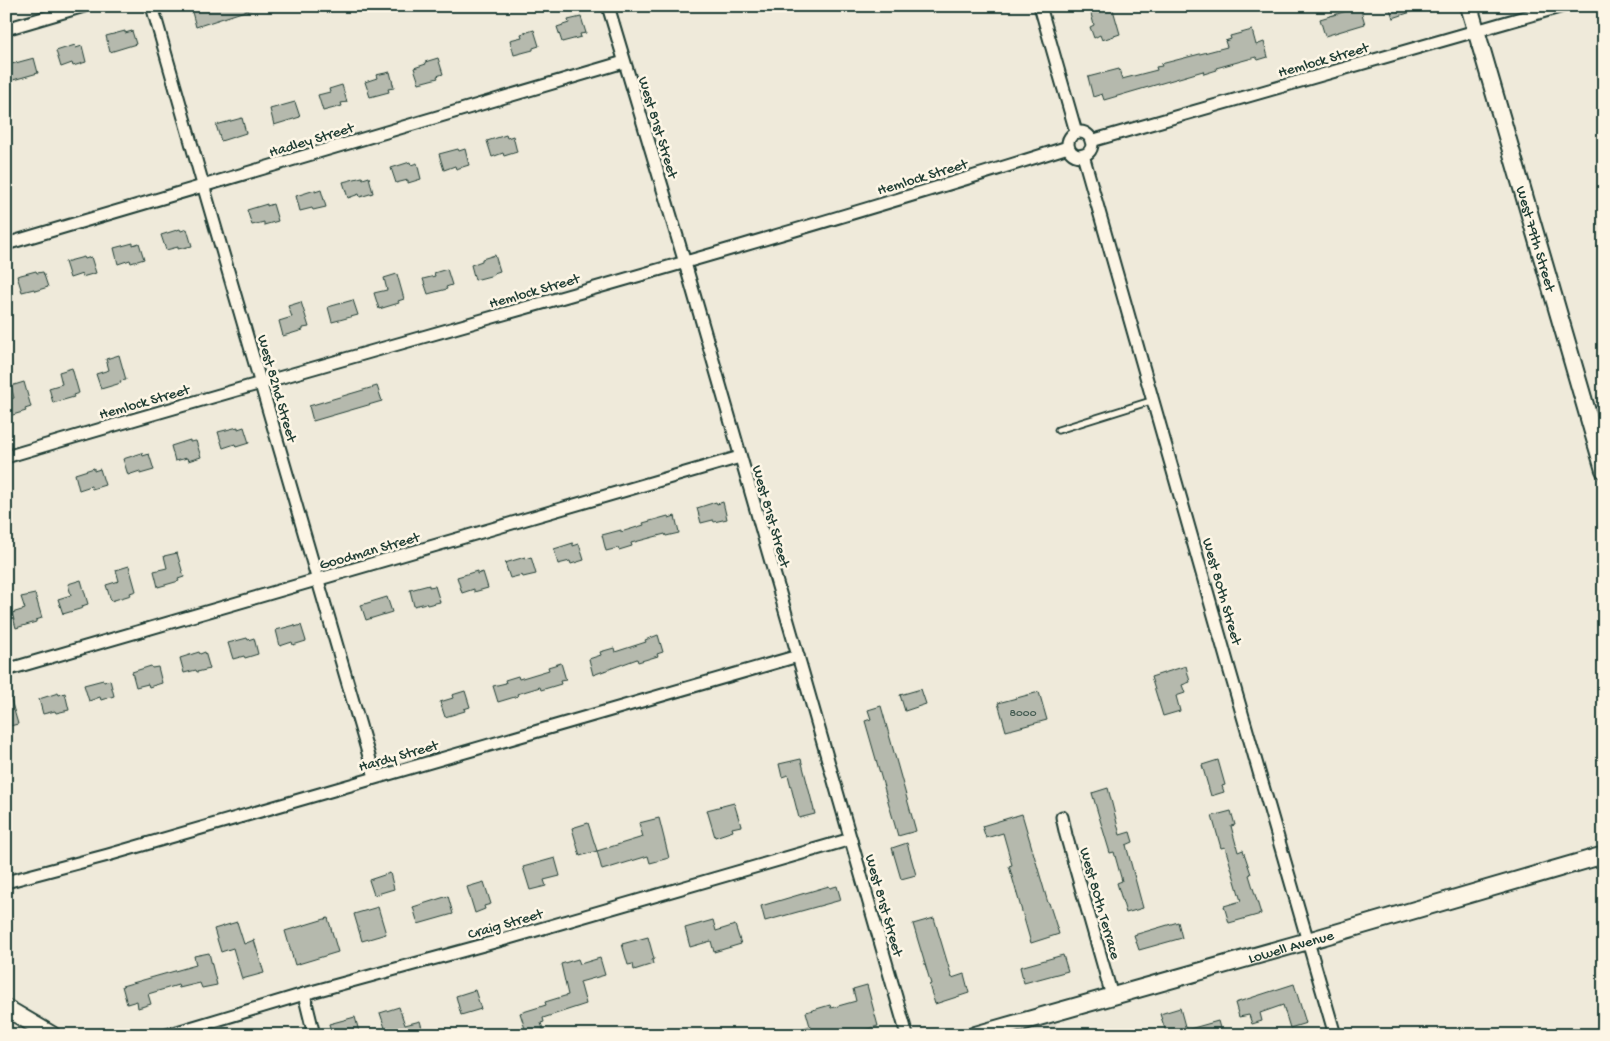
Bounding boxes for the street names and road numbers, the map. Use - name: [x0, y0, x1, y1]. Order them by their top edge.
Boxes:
- street label: Hemlock Street: [1276, 39, 1373, 82]
- street label: West 81st Street: [633, 75, 682, 182]
- street label: Hadley Street: [267, 119, 358, 162]
- street label: Hemlock Street: [875, 155, 972, 200]
- street label: West 79th Street: [1511, 184, 1559, 295]
- street label: Hemlock Street: [487, 270, 584, 313]
- street label: West 82nd Street: [252, 333, 301, 446]
- street label: Hemlock Street: [97, 381, 194, 424]
- street label: West 81st Street: [747, 464, 794, 571]
- street label: Goodman Street: [317, 528, 424, 575]
- street label: West 80th Street: [1197, 536, 1245, 649]
- street label: Hardy Street: [357, 736, 442, 777]
- street label: West 80th Terrace: [1075, 846, 1124, 962]
- street label: West 81st Street: [860, 853, 907, 960]
- street label: Craig Street: [466, 905, 547, 944]
- street label: Lowell Avenue: [1246, 927, 1336, 968]

